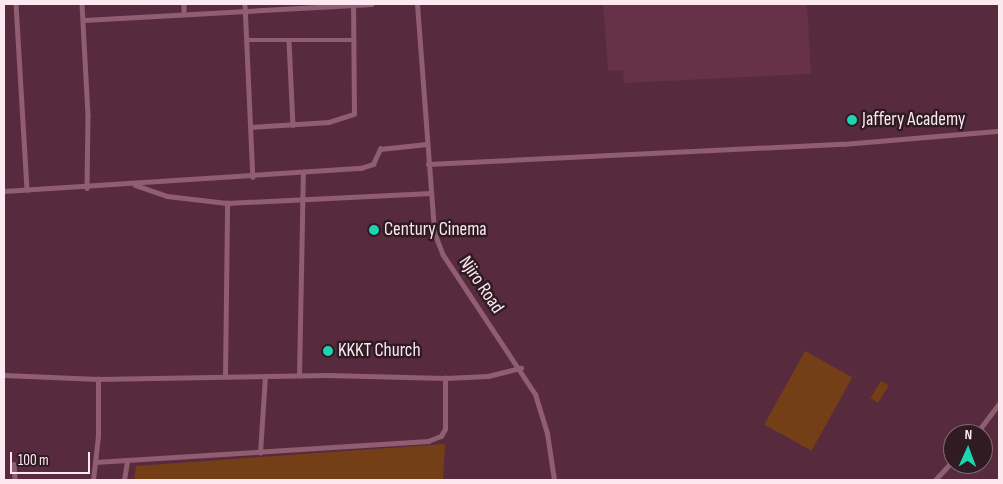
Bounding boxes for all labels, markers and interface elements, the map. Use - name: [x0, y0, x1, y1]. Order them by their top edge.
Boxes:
- place label: Jaffery Academy: [862, 109, 965, 131]
- marker: Jaffery Academy: [846, 114, 858, 126]
- place label: Century Cinema: [384, 219, 487, 241]
- marker: Century Cinema: [368, 224, 380, 236]
- street label: Njiro Road: [454, 252, 508, 318]
- place label: KKKT Church: [338, 340, 421, 362]
- marker: KKKT Church: [322, 345, 334, 357]
- north arrow: [943, 424, 993, 474]
- text: N: [964, 426, 973, 443]
- scale bar: [12, 442, 92, 474]
- text: 100 m: [18, 451, 49, 470]

